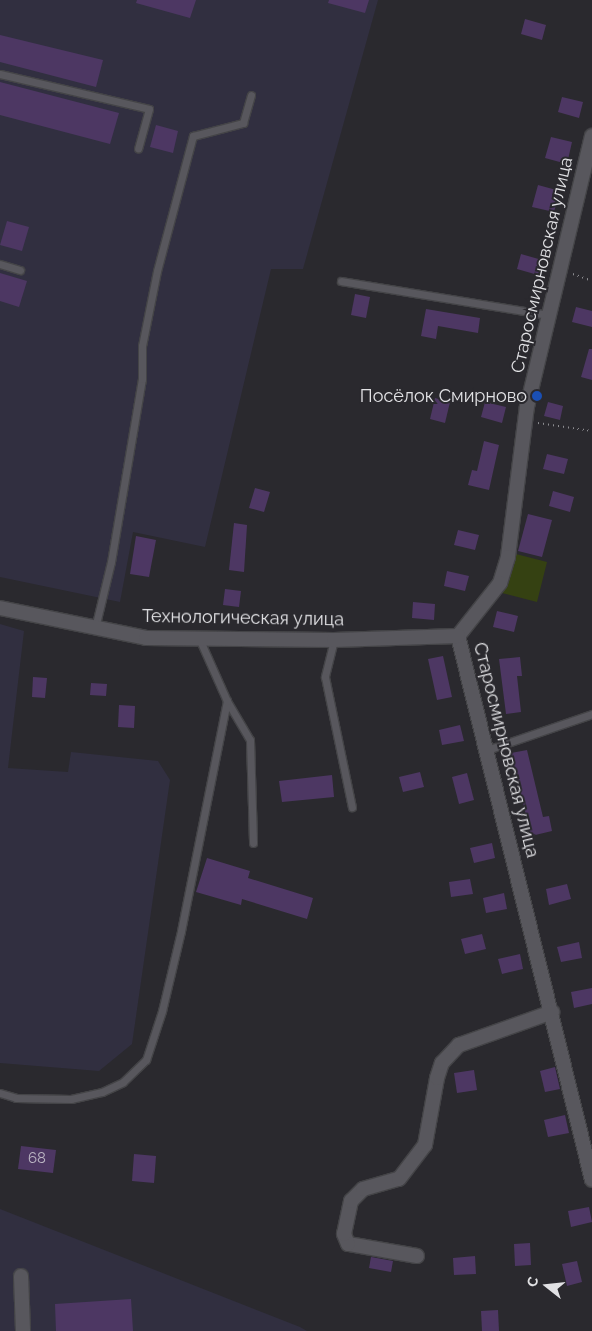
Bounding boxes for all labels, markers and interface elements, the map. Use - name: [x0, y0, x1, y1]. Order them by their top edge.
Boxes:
- street label: Старосмирновская улица: [507, 155, 577, 375]
- place label: Посёлок Смирново: [360, 385, 527, 407]
- marker: Посёлок Смирново: [531, 390, 543, 402]
- street label: Технологическая улица: [142, 605, 344, 631]
- street label: Старосмирновская улица: [469, 640, 543, 860]
- house number: 68: [28, 1150, 46, 1168]
- north arrow: [522, 1261, 572, 1311]
- text: С: [524, 1275, 542, 1289]

